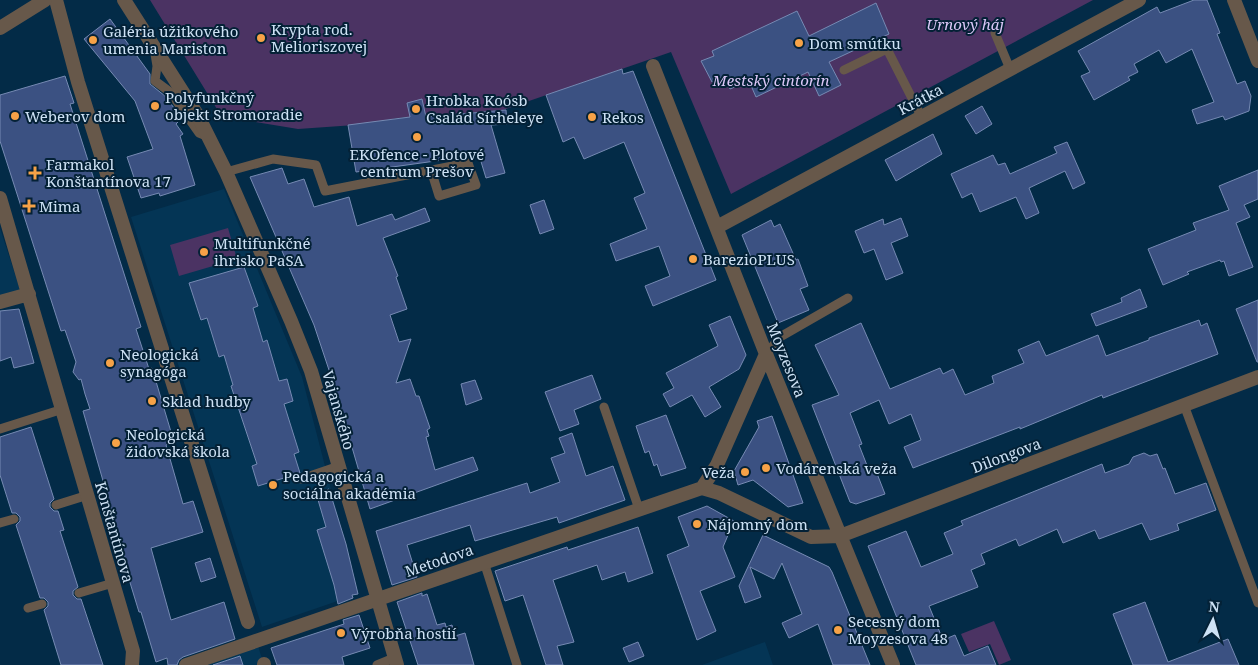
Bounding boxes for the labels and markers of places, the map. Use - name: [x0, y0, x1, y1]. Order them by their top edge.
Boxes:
- place label: Krypta rod. Melioriszovej: [271, 19, 367, 56]
- place label: Galéria úžitkového umenia Mariston: [103, 21, 238, 58]
- marker: Krypta rod. Melioriszovej: [255, 32, 267, 44]
- place label: Dom smútku: [809, 33, 901, 53]
- marker: Galéria úžitkového umenia Mariston: [87, 34, 99, 46]
- marker: Dom smútku: [793, 37, 805, 49]
- place label: Polyfunkčný objekt Stromoradie: [165, 87, 303, 124]
- place label: Hrobka Koósb Család Sírheleye: [426, 90, 543, 127]
- marker: Polyfunkčný objekt Stromoradie: [149, 100, 161, 112]
- marker: Hrobka Koósb Család Sírheleye: [410, 103, 422, 115]
- place label: Weberov dom: [25, 106, 125, 126]
- place label: Rekos: [602, 107, 644, 127]
- marker: Weberov dom: [9, 110, 21, 122]
- marker: Rekos: [586, 111, 598, 123]
- marker: EKOfence - Plotové centrum Prešov: [411, 131, 423, 143]
- place label: EKOfence - Plotové centrum Prešov: [350, 144, 484, 181]
- place label: Farmakol Konštantínova 17: [46, 154, 171, 191]
- marker: Farmakol Konštantínova 17: [28, 166, 42, 180]
- place label: Mima: [39, 196, 81, 216]
- marker: Mima: [23, 200, 35, 212]
- place label: Multifunkčné ihrisko PaSA: [214, 233, 311, 270]
- marker: Multifunkčné ihrisko PaSA: [198, 246, 210, 258]
- place label: BarezioPLUS: [703, 249, 795, 269]
- marker: BarezioPLUS: [687, 253, 699, 265]
- place label: Neologická synagóga: [120, 344, 199, 381]
- marker: Neologická synagóga: [104, 357, 116, 369]
- place label: Sklad hudby: [162, 391, 251, 411]
- marker: Sklad hudby: [146, 395, 158, 407]
- place label: Neologická židovská škola: [126, 424, 230, 461]
- marker: Neologická židovská škola: [110, 437, 122, 449]
- place label: Vodárenská veža: [776, 458, 897, 478]
- place label: Veža: [702, 462, 735, 482]
- marker: Vodárenská veža: [760, 462, 772, 474]
- place label: Pedagogická a sociálna akadémia: [283, 466, 416, 503]
- marker: Veža: [739, 466, 751, 478]
- marker: Pedagogická a sociálna akadémia: [267, 479, 279, 491]
- place label: Nájomný dom: [707, 514, 808, 534]
- marker: Nájomný dom: [691, 518, 703, 530]
- place label: Secesný dom Moyzesova 48: [848, 611, 948, 648]
- place label: Výrobňa hostií: [351, 623, 457, 643]
- marker: Secesný dom Moyzesova 48: [832, 624, 844, 636]
- marker: Výrobňa hostií: [335, 627, 347, 639]

